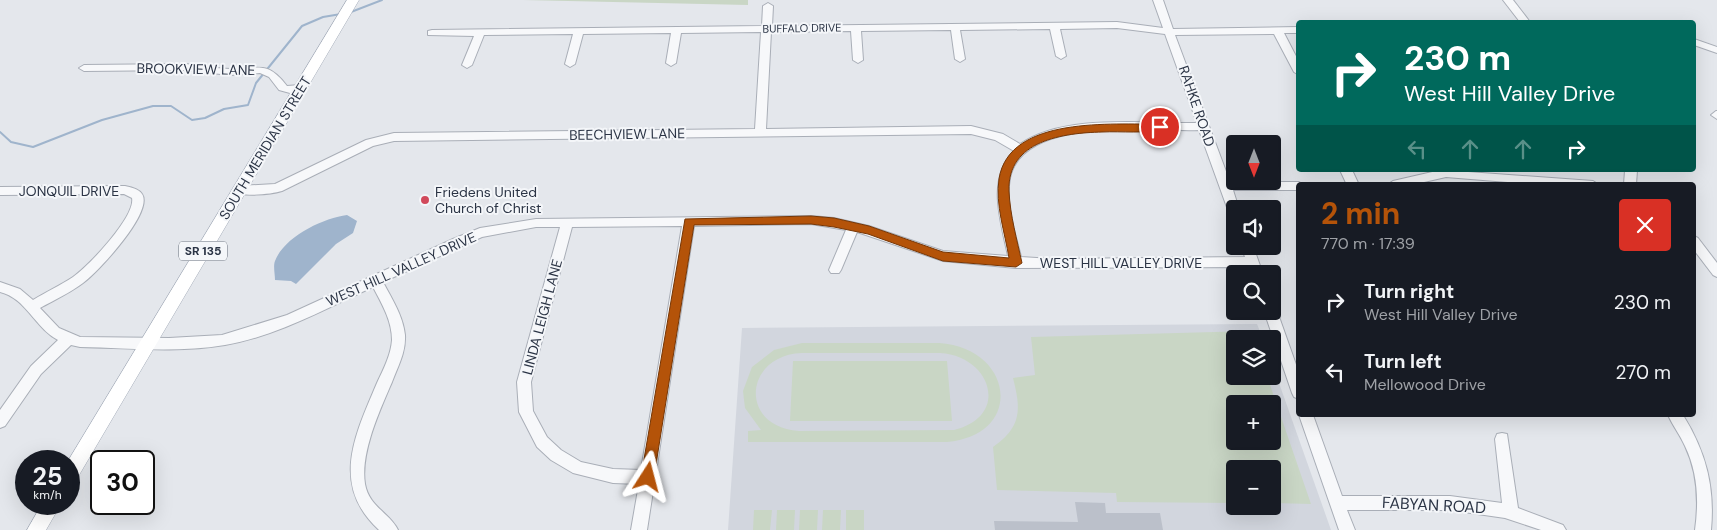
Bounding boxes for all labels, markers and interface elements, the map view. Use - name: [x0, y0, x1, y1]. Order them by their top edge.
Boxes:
- street label: BUFFALO DRIVE: [762, 20, 842, 36]
- text: 230 m: [1404, 35, 1511, 81]
- icon: right: [1321, 40, 1386, 105]
- street label: BROOKVIEW LANE: [137, 59, 256, 79]
- street label: RAHKE ROAD: [1175, 63, 1219, 149]
- street label: SOUTH MERIDIAN STREET: [215, 73, 315, 223]
- text: West Hill Valley Drive: [1404, 79, 1615, 108]
- pin: [1139, 106, 1181, 148]
- icon: arrive: [1146, 113, 1174, 141]
- street label: BEECHVIEW LANE: [569, 124, 685, 144]
- north arrow: [1226, 135, 1281, 190]
- map controls: [1226, 135, 1281, 515]
- icon: left: [1403, 135, 1431, 163]
- icon: ahead: [1456, 135, 1484, 163]
- icon: ahead: [1509, 135, 1537, 163]
- icon: right: [1562, 135, 1590, 163]
- street label: JONQUIL DRIVE: [19, 182, 119, 200]
- place label: Friedens United Church of Christ: [435, 183, 541, 217]
- marker: Friedens United Church of Christ: [419, 194, 431, 206]
- text: 2 min: [1321, 194, 1400, 233]
- button: close: [1619, 199, 1671, 251]
- button: sound: [1226, 200, 1281, 255]
- street label: WEST HILL VALLEY DRIVE: [323, 228, 479, 310]
- text: 770 m · 17:39: [1321, 233, 1415, 254]
- road number: SR 135: [179, 242, 227, 260]
- street label: WEST HILL VALLEY DRIVE: [1040, 254, 1202, 272]
- street label: LINDA LEIGH LANE: [518, 257, 566, 377]
- button: search: [1226, 265, 1281, 320]
- text: Turn right: [1364, 279, 1454, 304]
- icon: right: [1321, 288, 1349, 316]
- text: 230 m: [1614, 290, 1671, 315]
- text: West Hill Valley Drive: [1364, 304, 1518, 325]
- button: layers: [1226, 330, 1281, 385]
- text: Turn left: [1364, 349, 1442, 374]
- icon: left: [1321, 358, 1349, 386]
- text: 270 m: [1616, 360, 1671, 385]
- text: Mellowood Drive: [1364, 374, 1486, 395]
- button: +: [1226, 395, 1281, 450]
- speed limit sign: 30: [90, 450, 155, 515]
- position arrow: [621, 450, 673, 502]
- text: 25: [33, 460, 62, 493]
- button: −: [1226, 460, 1281, 515]
- text: km/h: [33, 487, 62, 503]
- street label: FABYAN ROAD: [1382, 492, 1486, 518]

